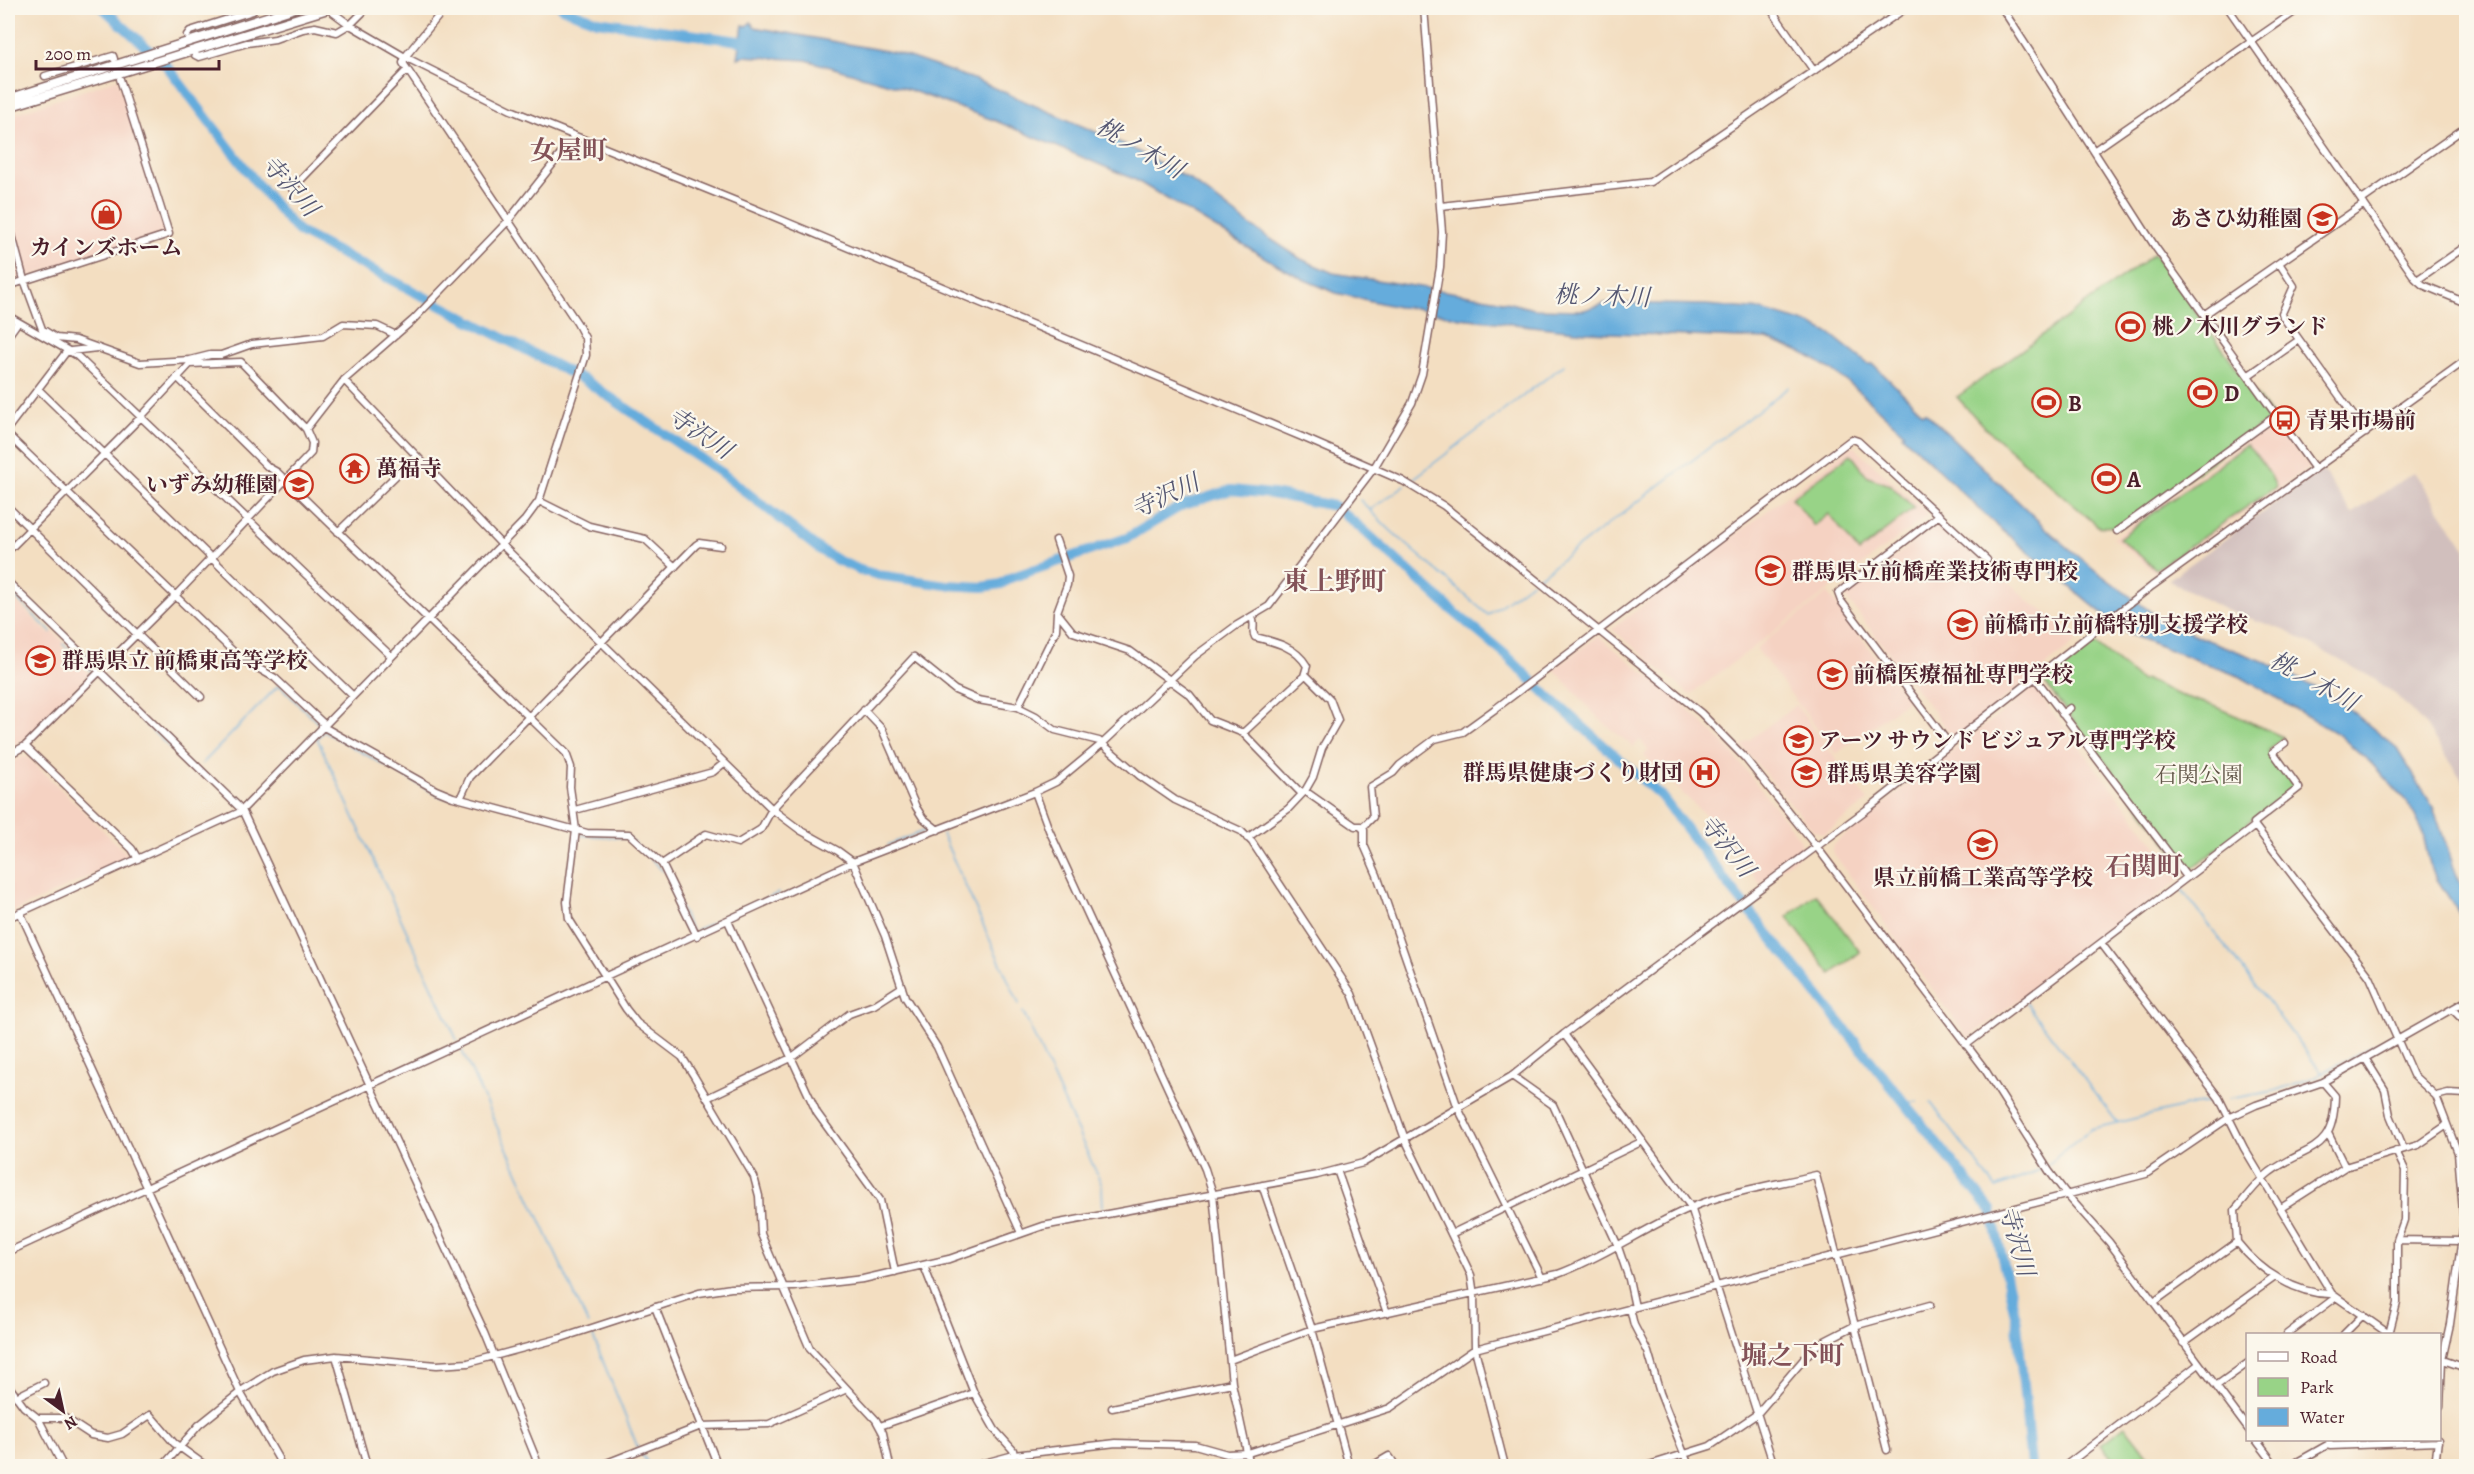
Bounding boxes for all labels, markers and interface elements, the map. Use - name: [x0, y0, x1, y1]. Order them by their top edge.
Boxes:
- scale bar: [36, 33, 219, 71]
- text: 200 m: [45, 42, 91, 66]
- water label: 桃ノ木川: [1090, 110, 1192, 187]
- district label: 女屋町: [530, 133, 608, 168]
- water label: 寺沢川: [254, 149, 328, 226]
- shop icon: カインズホーム: [90, 199, 122, 231]
- school or university icon: あさひ幼稚園: [2307, 202, 2339, 234]
- place label: あさひ幼稚園: [2170, 204, 2302, 234]
- place label: カインズホーム: [30, 233, 182, 263]
- water label: 桃ノ木川: [1553, 278, 1654, 314]
- sports icon: 桃ノ木川グランド: [2115, 310, 2147, 342]
- place label: 桃ノ木川グランド: [2152, 312, 2328, 342]
- sports icon: D: [2187, 377, 2219, 409]
- place label: D: [2224, 379, 2239, 409]
- sports icon: B: [2031, 387, 2063, 419]
- place label: B: [2068, 389, 2082, 419]
- water label: 寺沢川: [661, 400, 741, 468]
- bus stop icon: 青果市場前: [2269, 404, 2301, 436]
- place label: 青果市場前: [2306, 406, 2416, 436]
- temple icon: 萬福寺: [339, 452, 371, 484]
- place label: 萬福寺: [376, 454, 442, 484]
- sports icon: A: [2090, 463, 2122, 495]
- water label: 寺沢川: [1126, 465, 1207, 526]
- place label: A: [2126, 465, 2141, 495]
- school or university icon: いずみ幼稚園: [283, 468, 315, 500]
- place label: いずみ幼稚園: [146, 470, 278, 500]
- school or university icon: 群馬県立前橋産業技術専門校: [1755, 555, 1787, 587]
- place label: 群馬県立前橋産業技術専門校: [1792, 557, 2078, 587]
- district label: 東上野町: [1283, 564, 1387, 599]
- school or university icon: 前橋市立前橋特別支援学校: [1947, 608, 1979, 640]
- place label: 前橋市立前橋特別支援学校: [1984, 610, 2248, 640]
- school or university icon: 群馬県立 前橋東高等学校: [25, 644, 57, 676]
- water label: 桃ノ木川: [2264, 644, 2366, 720]
- place label: 群馬県立 前橋東高等学校: [62, 646, 308, 676]
- school or university icon: 前橋医療福祉専門学校: [1816, 658, 1848, 690]
- place label: 前橋医療福祉専門学校: [1853, 660, 2073, 690]
- school or university icon: アーツ サウンド ビジュアル専門学校: [1782, 724, 1814, 756]
- place label: アーツ サウンド ビジュアル専門学校: [1819, 726, 2176, 756]
- hospital icon: 群馬県健康づくり財団: [1688, 756, 1720, 788]
- school or university icon: 群馬県美容学園: [1790, 757, 1822, 789]
- place label: 群馬県健康づくり財団: [1463, 758, 1683, 788]
- place label: 群馬県美容学園: [1827, 759, 1981, 789]
- park label: 石関公園: [2155, 760, 2243, 790]
- water label: 寺沢川: [1692, 808, 1764, 886]
- school or university icon: 県立前橋工業高等学校: [1967, 829, 1999, 861]
- district label: 石関町: [2105, 849, 2183, 884]
- place label: 県立前橋工業高等学校: [1873, 863, 2093, 893]
- water label: 寺沢川: [1992, 1202, 2043, 1283]
- legend: [2246, 1333, 2441, 1441]
- district label: 堀之下町: [1741, 1338, 1845, 1373]
- text: Road: [2300, 1345, 2338, 1369]
- text: Park: [2300, 1375, 2334, 1399]
- north arrow: [33, 1381, 93, 1441]
- text: Water: [2299, 1405, 2345, 1429]
- text: N: [59, 1410, 82, 1435]

